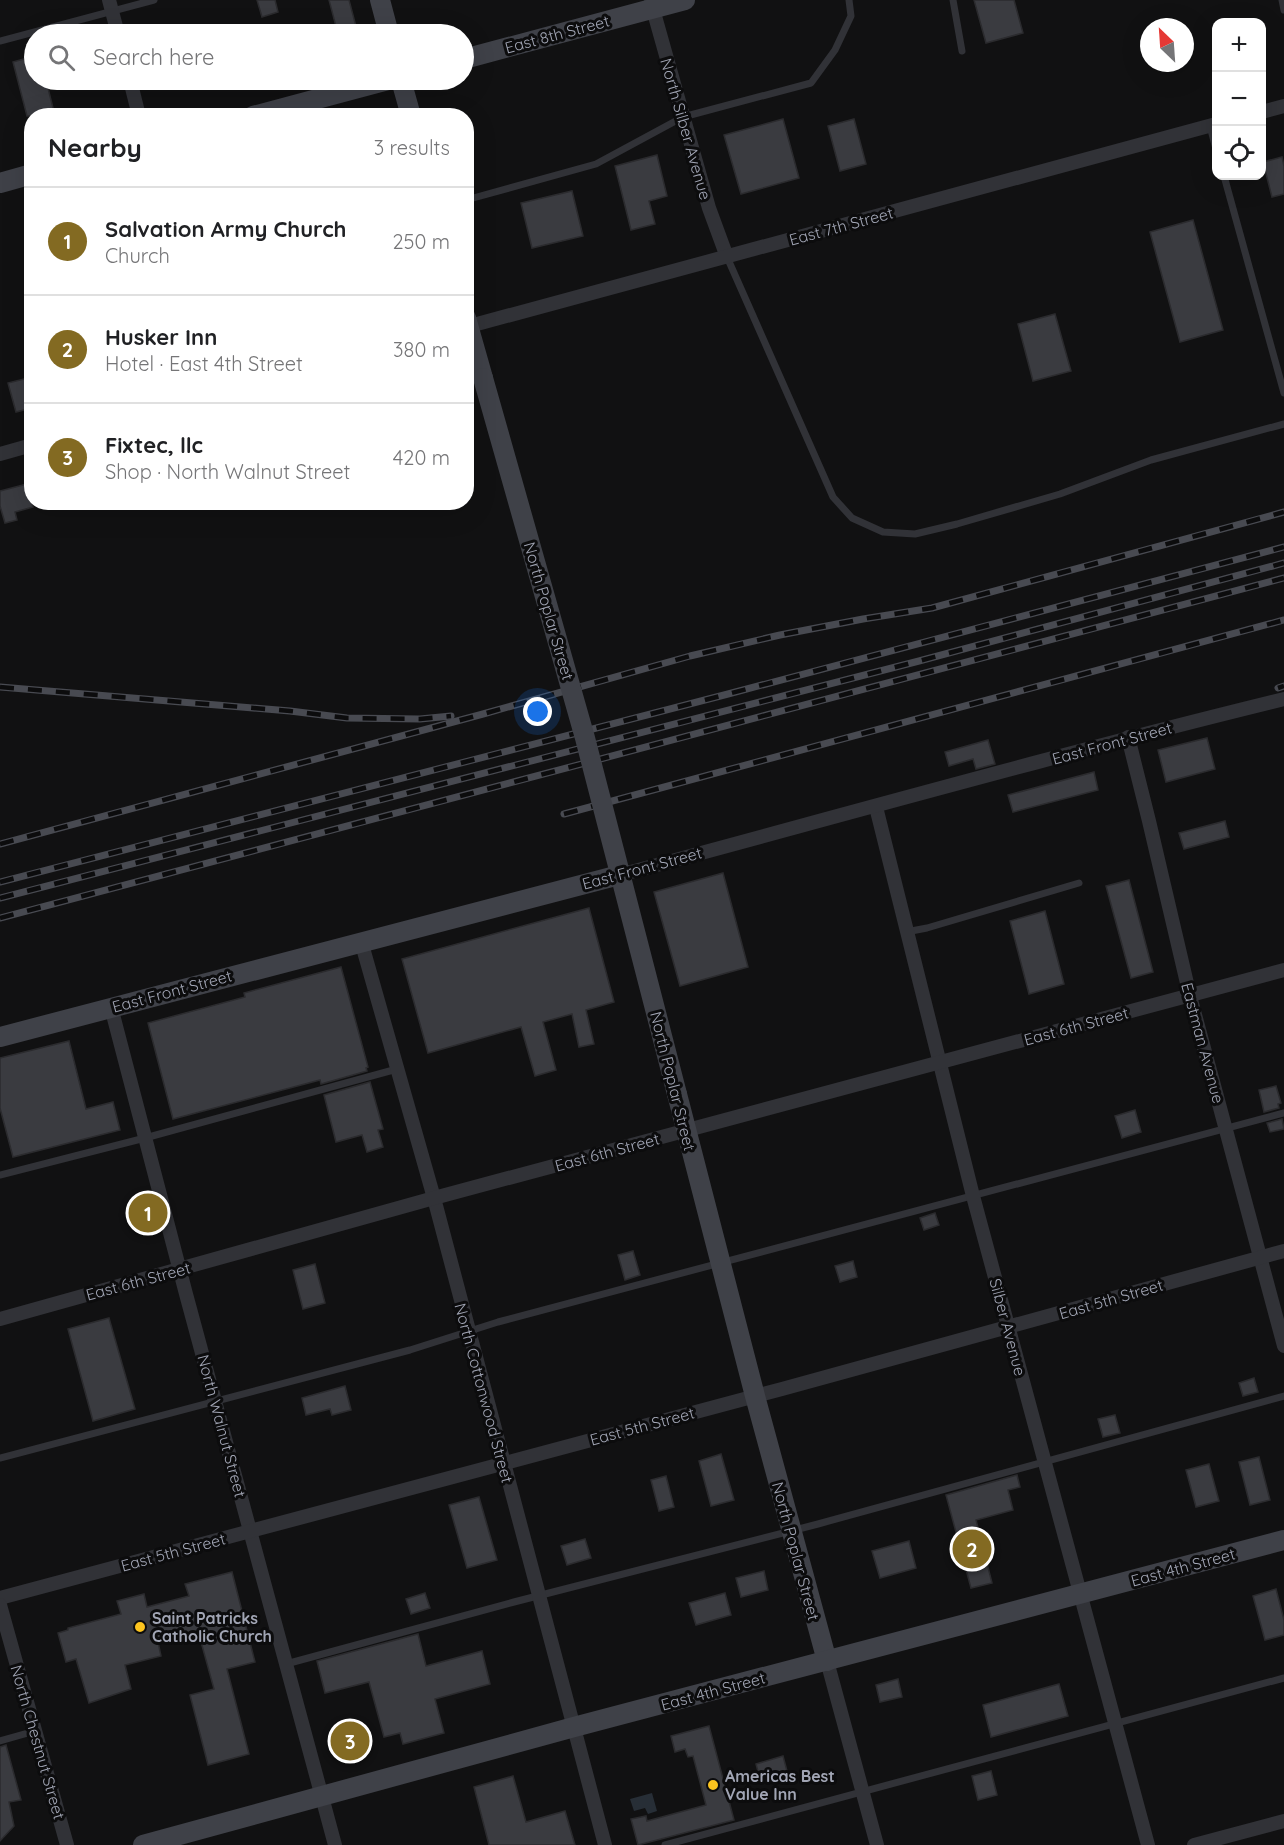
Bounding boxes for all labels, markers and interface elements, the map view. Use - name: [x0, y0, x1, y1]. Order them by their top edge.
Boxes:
- street label: East 8th Street: [503, 10, 611, 58]
- north arrow: [1140, 18, 1194, 72]
- map controls: [1212, 18, 1266, 180]
- button: +: [1212, 18, 1266, 72]
- search box: [24, 24, 474, 90]
- icon: search: [45, 41, 78, 74]
- text: Search here: [93, 43, 214, 71]
- street label: North Silber Avenue: [656, 56, 716, 202]
- button: −: [1212, 72, 1266, 126]
- button: locate: [1212, 126, 1266, 180]
- text: Nearby: [48, 131, 142, 164]
- text: 3 results: [374, 135, 450, 160]
- street label: East 7th Street: [787, 203, 895, 249]
- text: Salvation Army Church: [105, 215, 347, 243]
- text: 1: [64, 229, 71, 254]
- text: 250 m: [392, 229, 450, 254]
- text: Church: [105, 243, 170, 268]
- text: Husker Inn: [105, 323, 217, 351]
- text: 2: [62, 337, 73, 362]
- text: 380 m: [393, 337, 450, 362]
- text: Hotel · East 4th Street: [105, 351, 303, 376]
- text: Fixtec, llc: [105, 431, 203, 459]
- text: 3: [62, 445, 73, 470]
- text: 420 m: [393, 445, 450, 470]
- text: Shop · North Walnut Street: [105, 459, 350, 484]
- street label: North Poplar Street: [520, 540, 578, 682]
- your location: [523, 697, 552, 726]
- street label: East Front Street: [1050, 717, 1174, 769]
- street label: East Front Street: [580, 842, 704, 894]
- street label: East Front Street: [110, 965, 234, 1017]
- street label: Eastman Avenue: [1177, 980, 1229, 1106]
- street label: East 6th Street: [1022, 1002, 1130, 1050]
- street label: North Poplar Street: [646, 1009, 700, 1153]
- street label: East 6th Street: [553, 1128, 661, 1176]
- pin: 1: [128, 1190, 168, 1236]
- street label: East 6th Street: [84, 1257, 192, 1305]
- street label: East 5th Street: [1057, 1275, 1165, 1323]
- street label: Silber Avenue: [985, 1276, 1031, 1378]
- street label: North Cottonwood Street: [450, 1301, 518, 1485]
- street label: North Walnut Street: [193, 1352, 251, 1500]
- street label: East 5th Street: [588, 1402, 696, 1450]
- street label: North Poplar Street: [768, 1479, 824, 1623]
- pin: 2: [952, 1526, 992, 1572]
- street label: East 5th Street: [119, 1528, 227, 1576]
- street label: East 4th Street: [1129, 1543, 1237, 1591]
- place label: Saint Patricks Catholic Church: [152, 1608, 272, 1646]
- marker: Saint Patricks Catholic Church: [133, 1620, 147, 1634]
- street label: North Chestnut Street: [6, 1662, 70, 1822]
- street label: East 4th Street: [659, 1667, 767, 1715]
- pin: 3: [330, 1718, 370, 1764]
- place label: Americas Best Value Inn: [725, 1766, 835, 1804]
- marker: Americas Best Value Inn: [706, 1778, 720, 1792]

